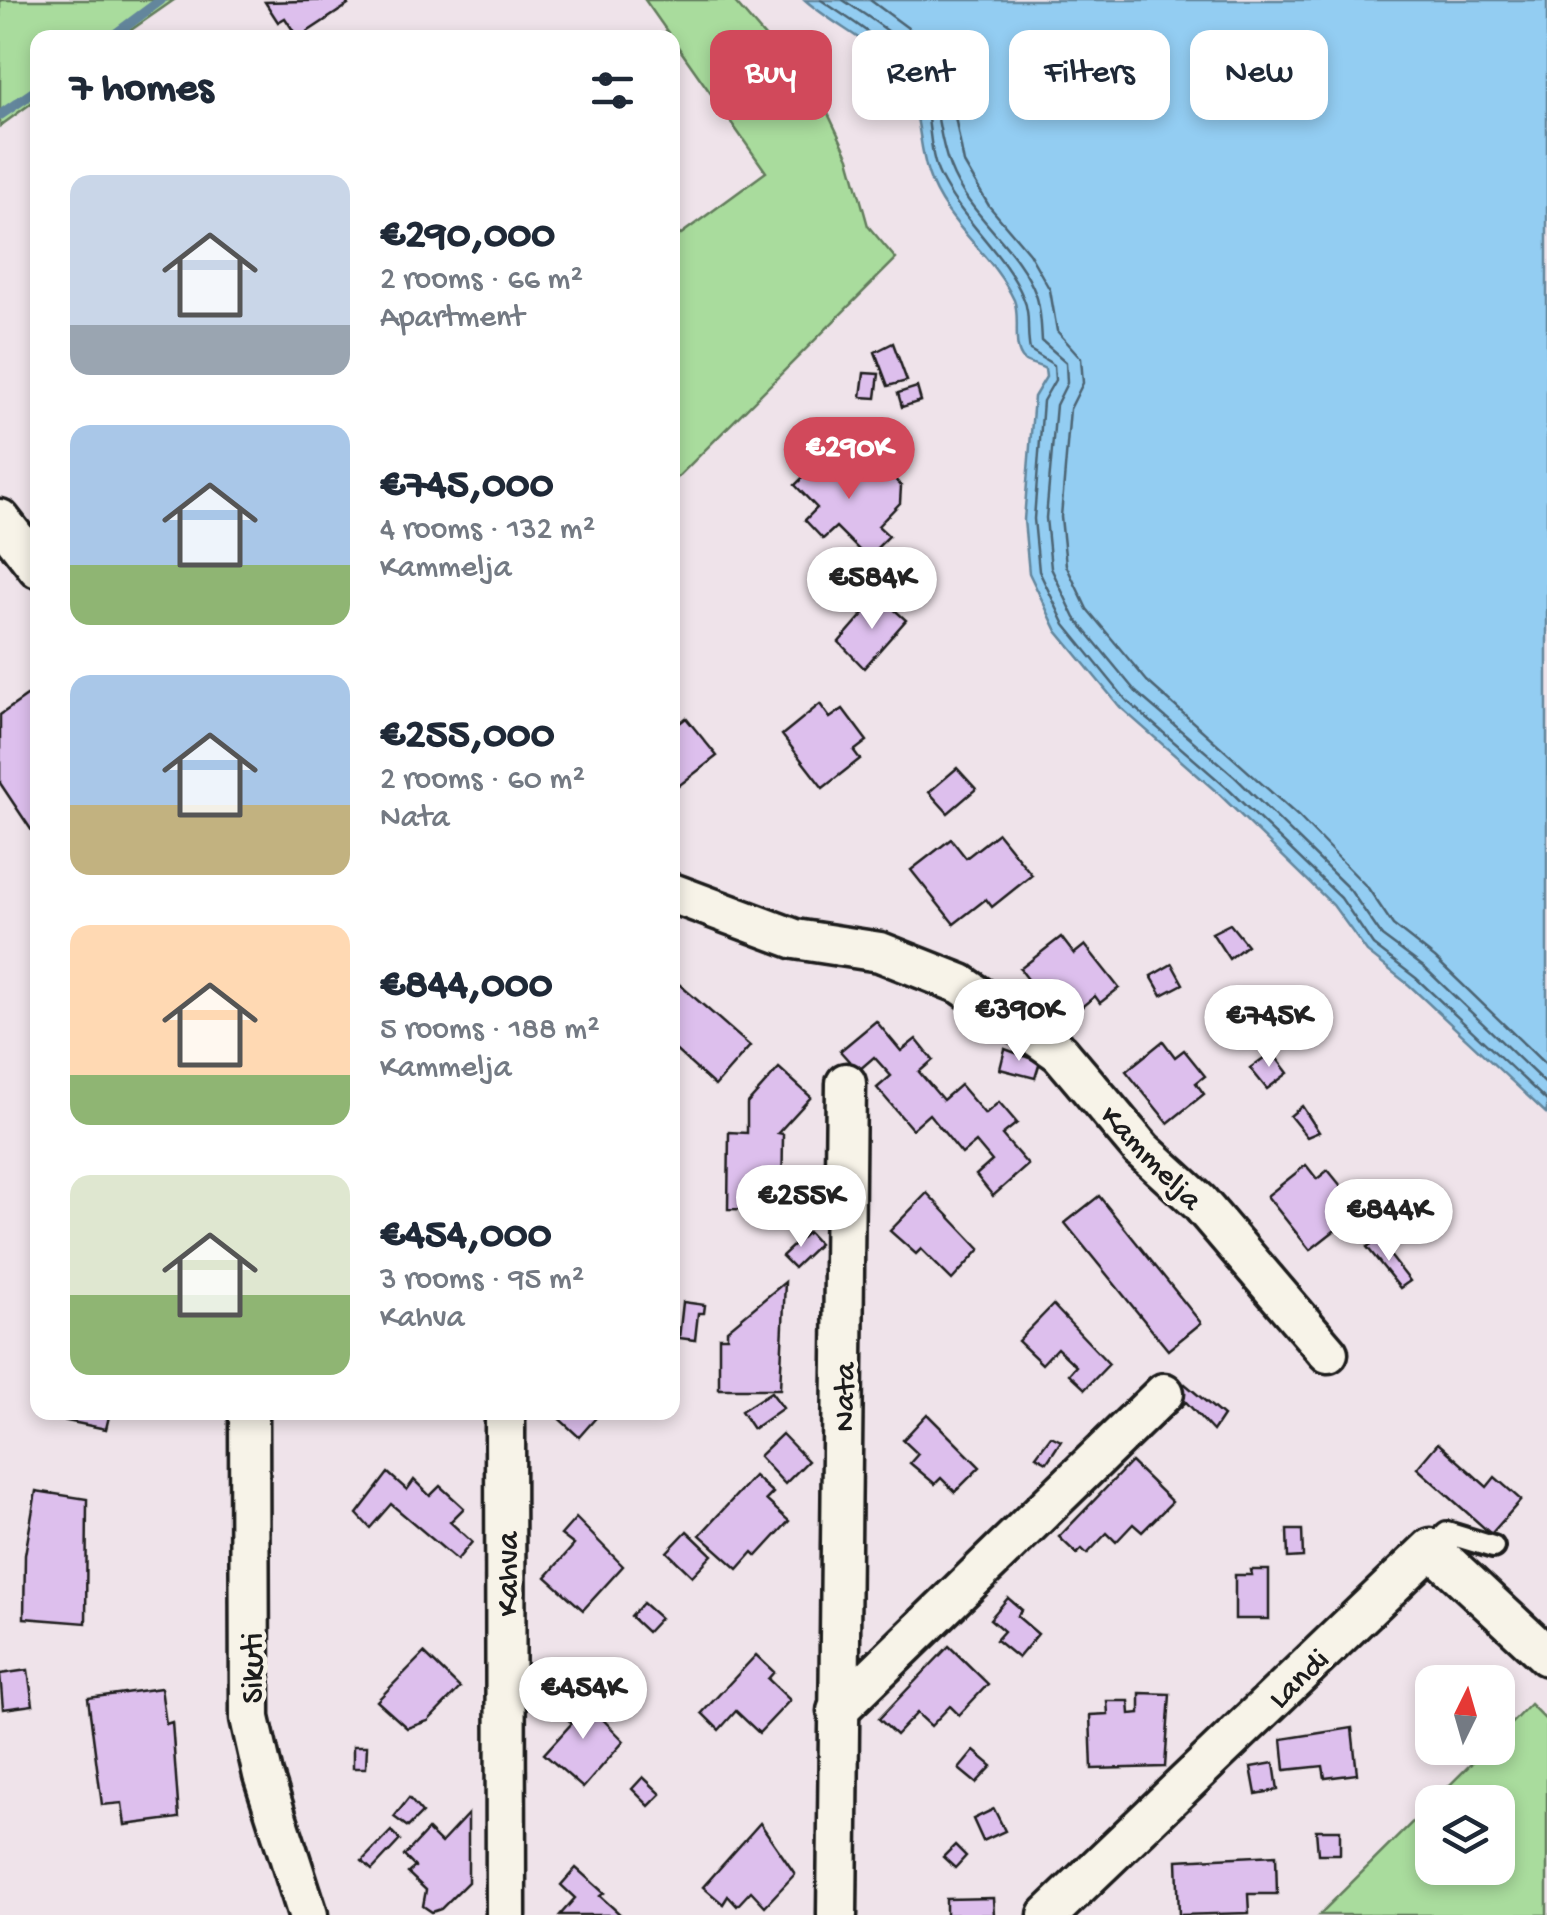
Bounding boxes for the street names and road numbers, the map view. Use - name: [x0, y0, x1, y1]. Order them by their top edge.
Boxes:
- street label: Kammelja: [1090, 1099, 1210, 1221]
- street label: Nata: [827, 1361, 867, 1432]
- street label: Kahva: [491, 1531, 529, 1616]
- street label: Sikuti: [236, 1632, 274, 1704]
- street label: Landi: [1262, 1642, 1339, 1719]

